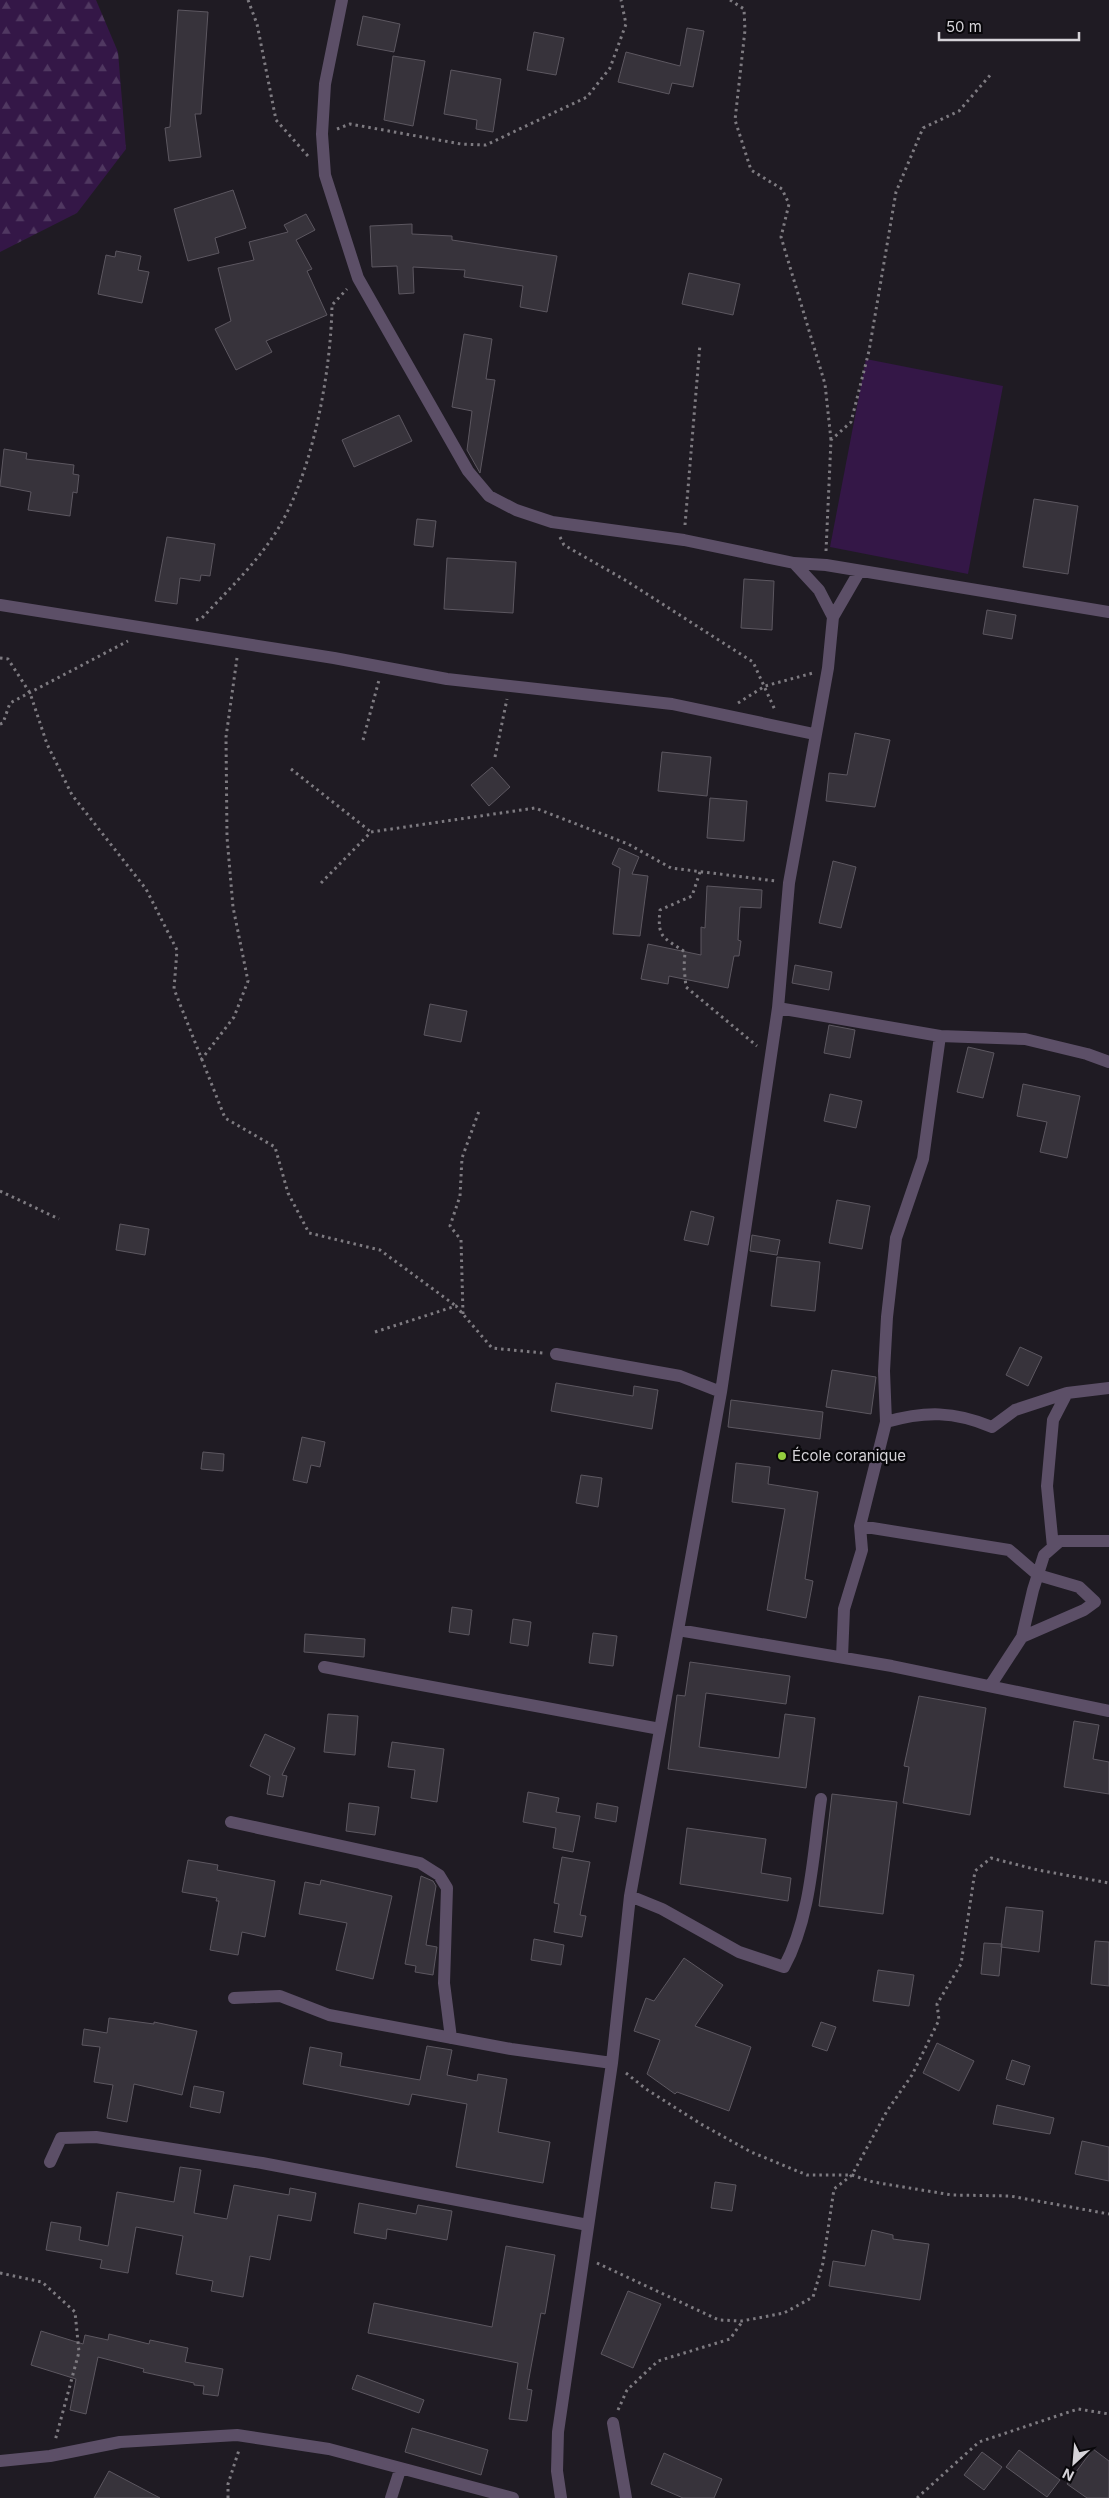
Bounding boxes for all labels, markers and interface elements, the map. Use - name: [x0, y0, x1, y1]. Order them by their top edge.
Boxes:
- scale bar: [939, 10, 1079, 42]
- text: 50 m: [946, 17, 982, 36]
- place label: École coranique: [792, 1446, 906, 1465]
- marker: École coranique: [776, 1450, 788, 1462]
- north arrow: [1049, 2438, 1099, 2488]
- text: N: [1060, 2465, 1077, 2485]

